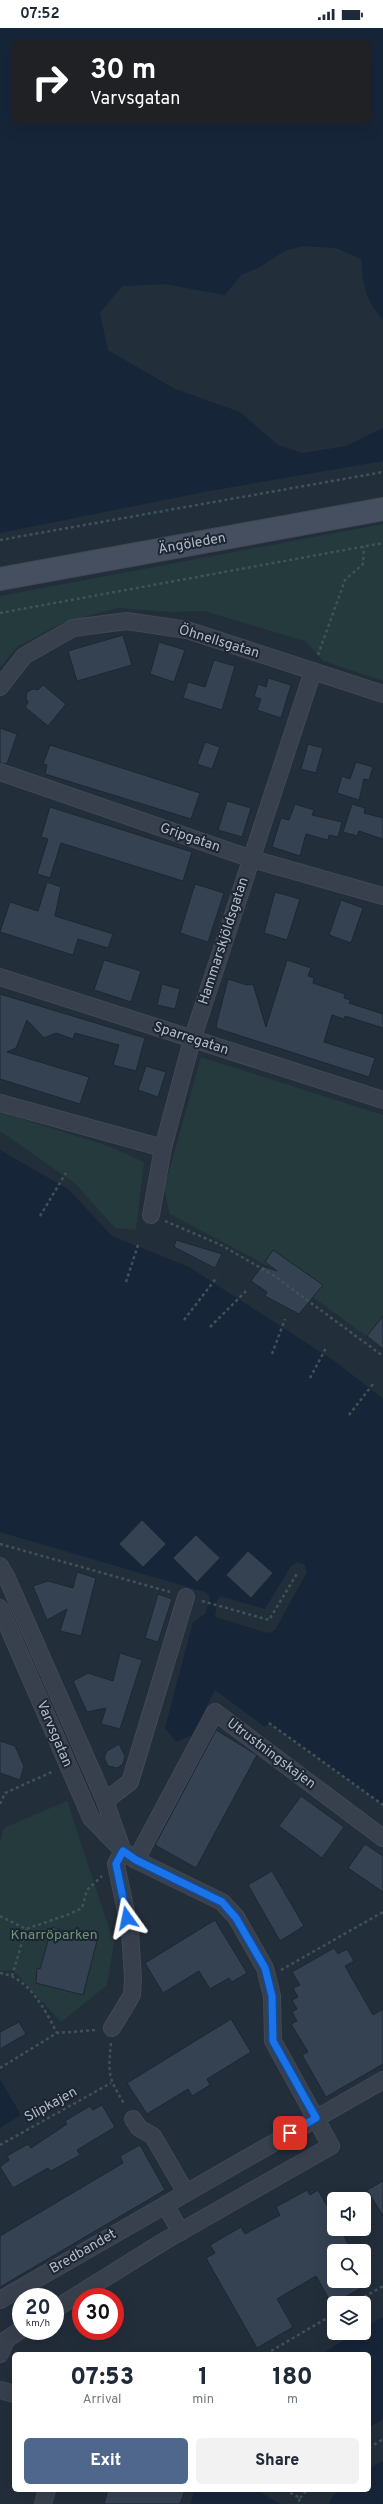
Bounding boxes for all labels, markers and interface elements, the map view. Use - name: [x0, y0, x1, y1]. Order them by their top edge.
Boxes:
- text: 07:52: [20, 5, 60, 24]
- text: 30 m: [90, 53, 156, 89]
- icon: right: [24, 56, 76, 108]
- text: Varvsgatan: [90, 88, 180, 111]
- street label: Ängöleden: [157, 529, 227, 558]
- street label: Öhnellsgatan: [177, 621, 262, 662]
- street label: Gripgatan: [158, 820, 222, 856]
- street label: Hammarskjöldsgatan: [195, 875, 253, 1007]
- street label: Sparregatan: [151, 1019, 231, 1059]
- street label: Varvsgatan: [32, 1698, 76, 1770]
- street label: Utrustningskajen: [223, 1715, 319, 1793]
- position arrow: [106, 1897, 148, 1939]
- park label: Knarröparken: [10, 1927, 98, 1944]
- street label: Slipkajen: [22, 2084, 80, 2126]
- pin: [273, 2116, 307, 2150]
- icon: arrive: [279, 2122, 301, 2144]
- map controls: [327, 2192, 371, 2340]
- button: sound: [327, 2192, 371, 2236]
- street label: Bredbandet: [47, 2226, 119, 2278]
- button: search: [327, 2244, 371, 2288]
- speed limit sign: 30: [72, 2288, 124, 2340]
- text: 20: [25, 2296, 51, 2322]
- button: layers: [327, 2296, 371, 2340]
- text: km/h: [26, 2317, 50, 2330]
- text: 07:53: [70, 2363, 134, 2393]
- text: 1: [198, 2363, 208, 2393]
- text: 180: [272, 2363, 313, 2393]
- text: Arrival: [83, 2392, 122, 2408]
- text: min: [192, 2392, 214, 2408]
- text: m: [287, 2392, 298, 2408]
- button: Exit: [24, 2438, 188, 2484]
- button: Share: [196, 2438, 359, 2484]

